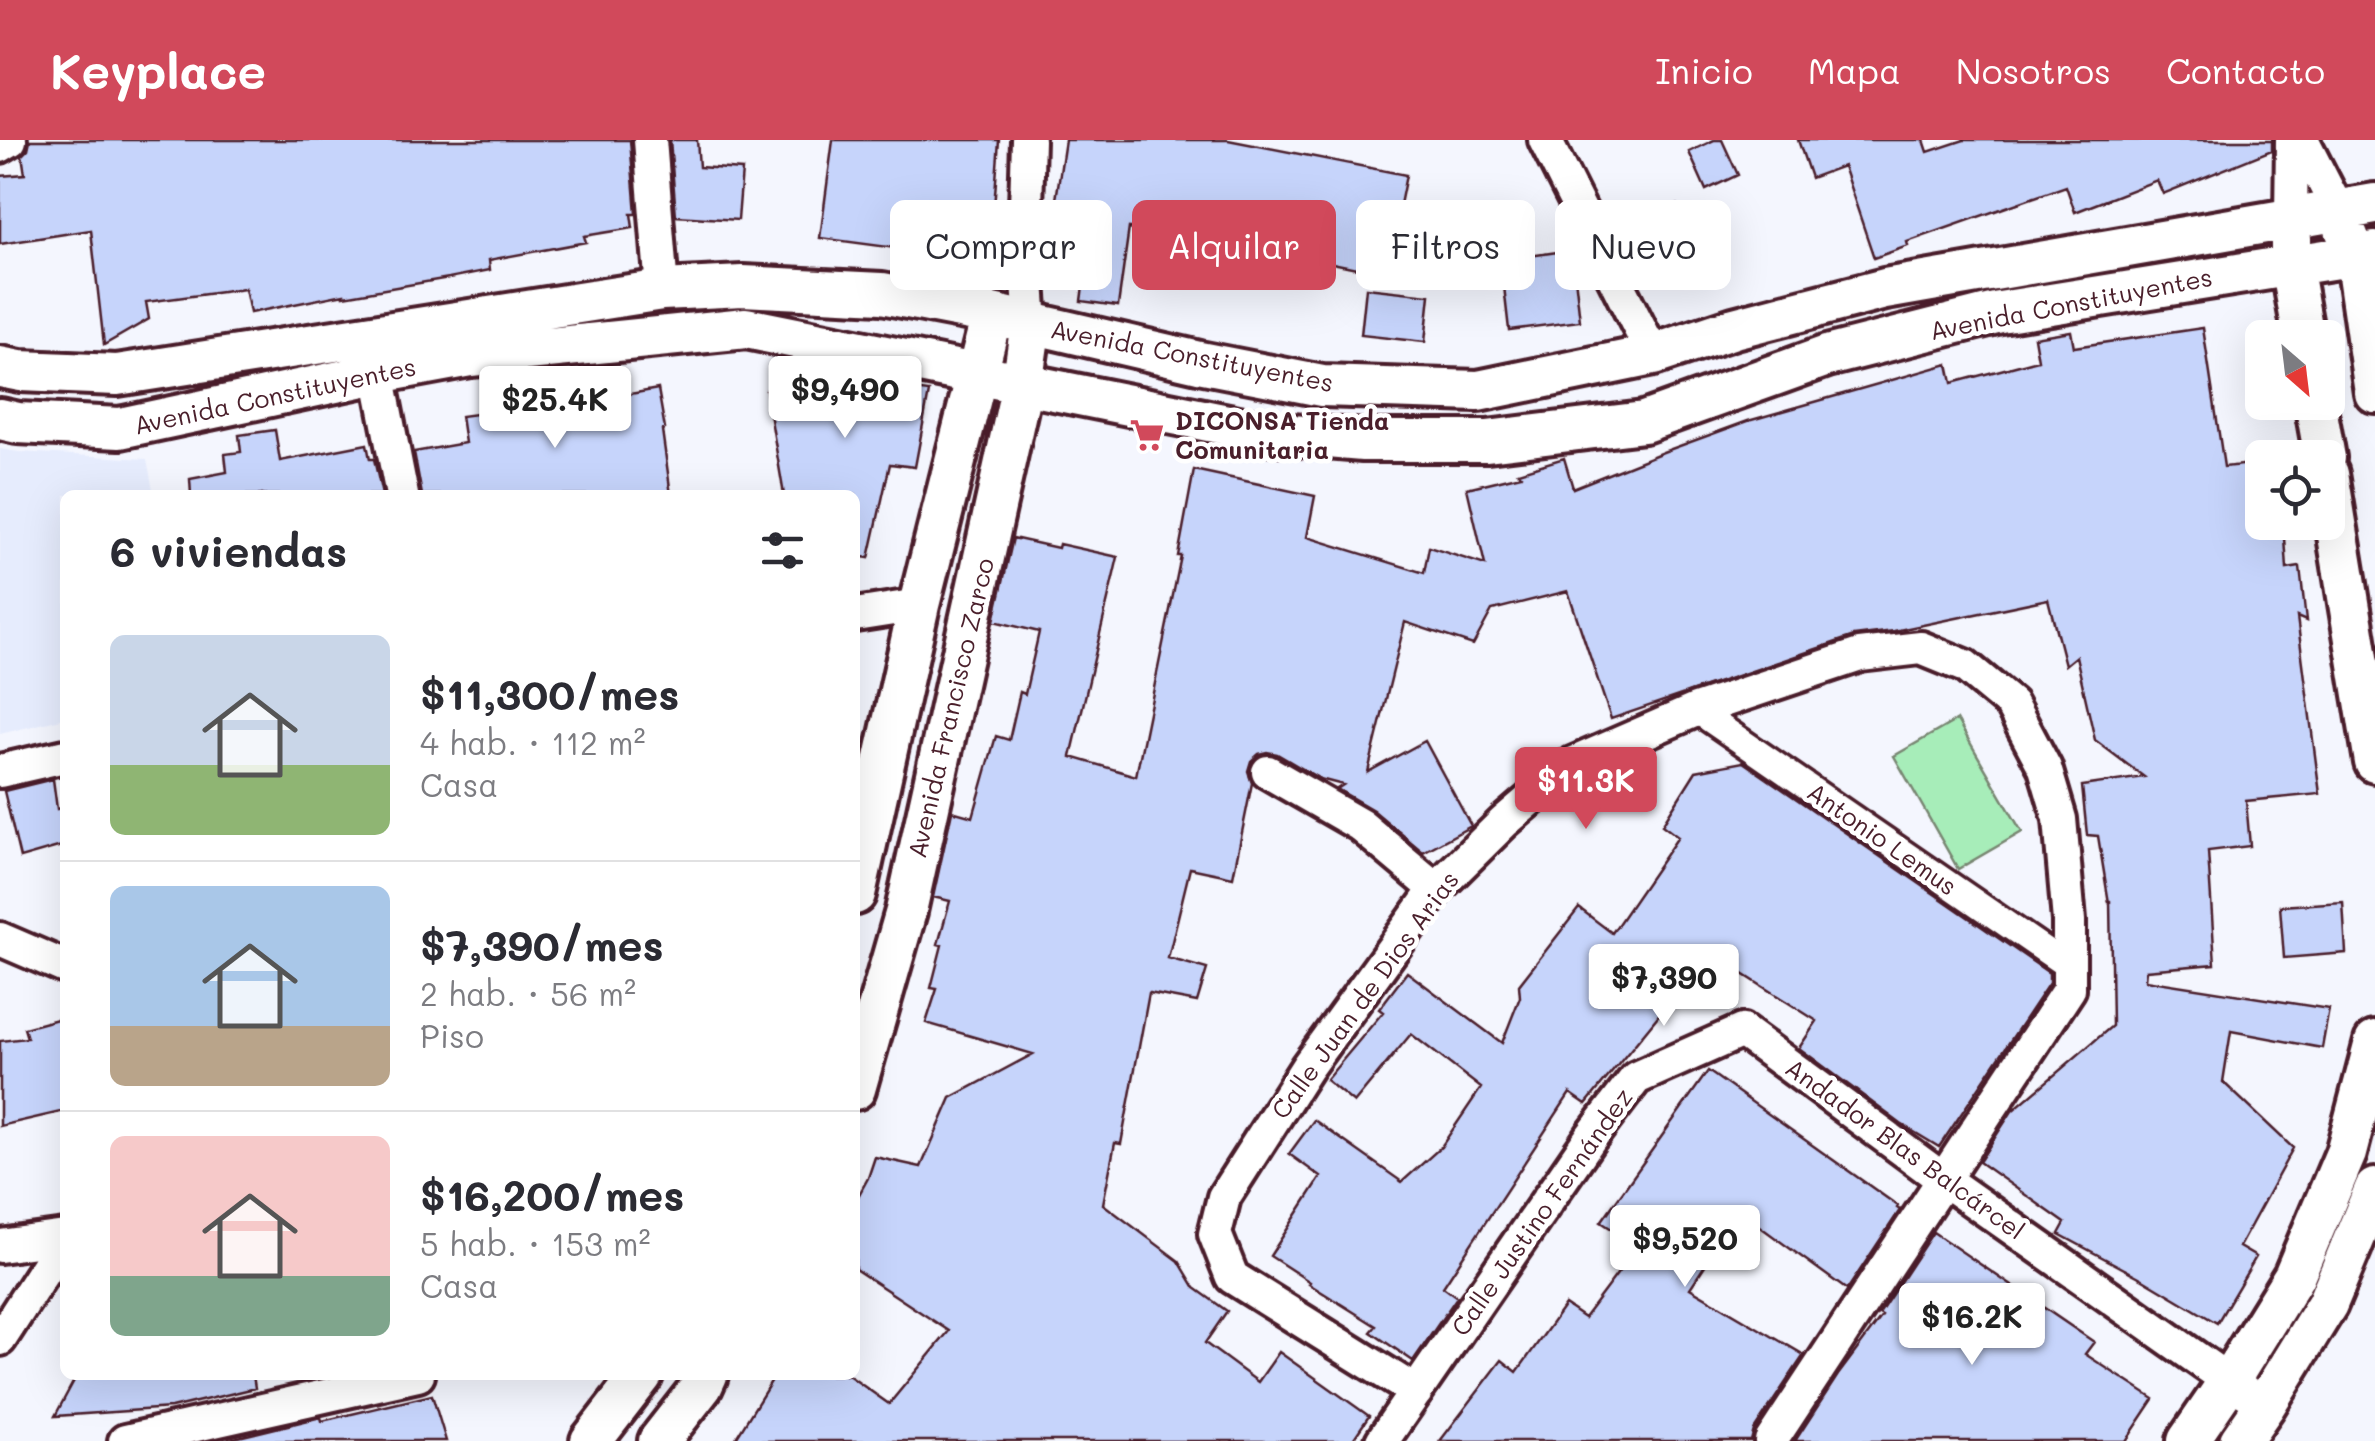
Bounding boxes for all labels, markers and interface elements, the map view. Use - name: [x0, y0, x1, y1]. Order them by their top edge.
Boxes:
- text: Keyplace: [50, 39, 266, 101]
- text: Inicio: [1655, 47, 1753, 93]
- text: Mapa: [1808, 47, 1901, 93]
- text: Nosotros: [1956, 47, 2111, 93]
- text: Contacto: [2166, 47, 2325, 93]
- chip: Comprar: [890, 200, 1112, 290]
- chip: Alquilar: [1132, 200, 1336, 290]
- chip: Filtros: [1356, 200, 1535, 290]
- chip: Nuevo: [1555, 200, 1731, 290]
- street label: Avenida Constituyentes: [1927, 260, 2215, 347]
- street label: Avenida Constituyentes: [1048, 312, 1336, 399]
- north arrow: [2245, 320, 2345, 420]
- map controls: [2245, 320, 2345, 540]
- street label: Avenida Constituyentes: [131, 349, 419, 442]
- pin: $9,490: [764, 356, 926, 441]
- pin: $25.4K: [474, 366, 636, 451]
- text: $9,490: [791, 367, 899, 409]
- text: $25.4K: [501, 377, 609, 419]
- place label: DICONSA Tienda Comunitaria: [1175, 404, 1389, 465]
- supermarket icon: DICONSA Tienda Comunitaria: [1128, 416, 1166, 454]
- button: locate: [2245, 440, 2345, 540]
- text: 6 viviendas: [110, 523, 347, 578]
- icon: filters: [755, 523, 810, 578]
- street label: Avenida Francisco Zarco: [900, 555, 1000, 861]
- text: $11,300/mes: [420, 666, 679, 721]
- icon: home: [190, 675, 310, 795]
- text: 4 hab. · 112 m²: [420, 721, 646, 763]
- pin: $11.3K: [1505, 747, 1667, 832]
- text: $11.3K: [1537, 758, 1635, 800]
- text: Casa: [420, 763, 498, 805]
- street label: Antonio Lemus: [1801, 775, 1964, 902]
- street label: Calle Juan de Dios Arias: [1263, 864, 1465, 1125]
- text: $7,390/mes: [420, 917, 664, 972]
- icon: home: [190, 926, 310, 1046]
- pin: $7,390: [1583, 944, 1745, 1029]
- text: $7,390: [1611, 955, 1717, 997]
- text: 2 hab. · 56 m²: [420, 972, 636, 1014]
- text: Piso: [420, 1014, 484, 1056]
- street label: Andador Blas Balcárcel: [1780, 1051, 2031, 1246]
- street label: Calle Justino Fernández: [1444, 1081, 1639, 1341]
- text: $16,200/mes: [420, 1167, 684, 1222]
- icon: home: [190, 1176, 310, 1296]
- pin: $9,520: [1604, 1205, 1766, 1290]
- text: $9,520: [1632, 1216, 1738, 1258]
- text: 5 hab. · 153 m²: [420, 1222, 651, 1264]
- text: Casa: [420, 1264, 498, 1306]
- pin: $16.2K: [1891, 1283, 2053, 1368]
- text: $16.2K: [1921, 1294, 2023, 1336]

